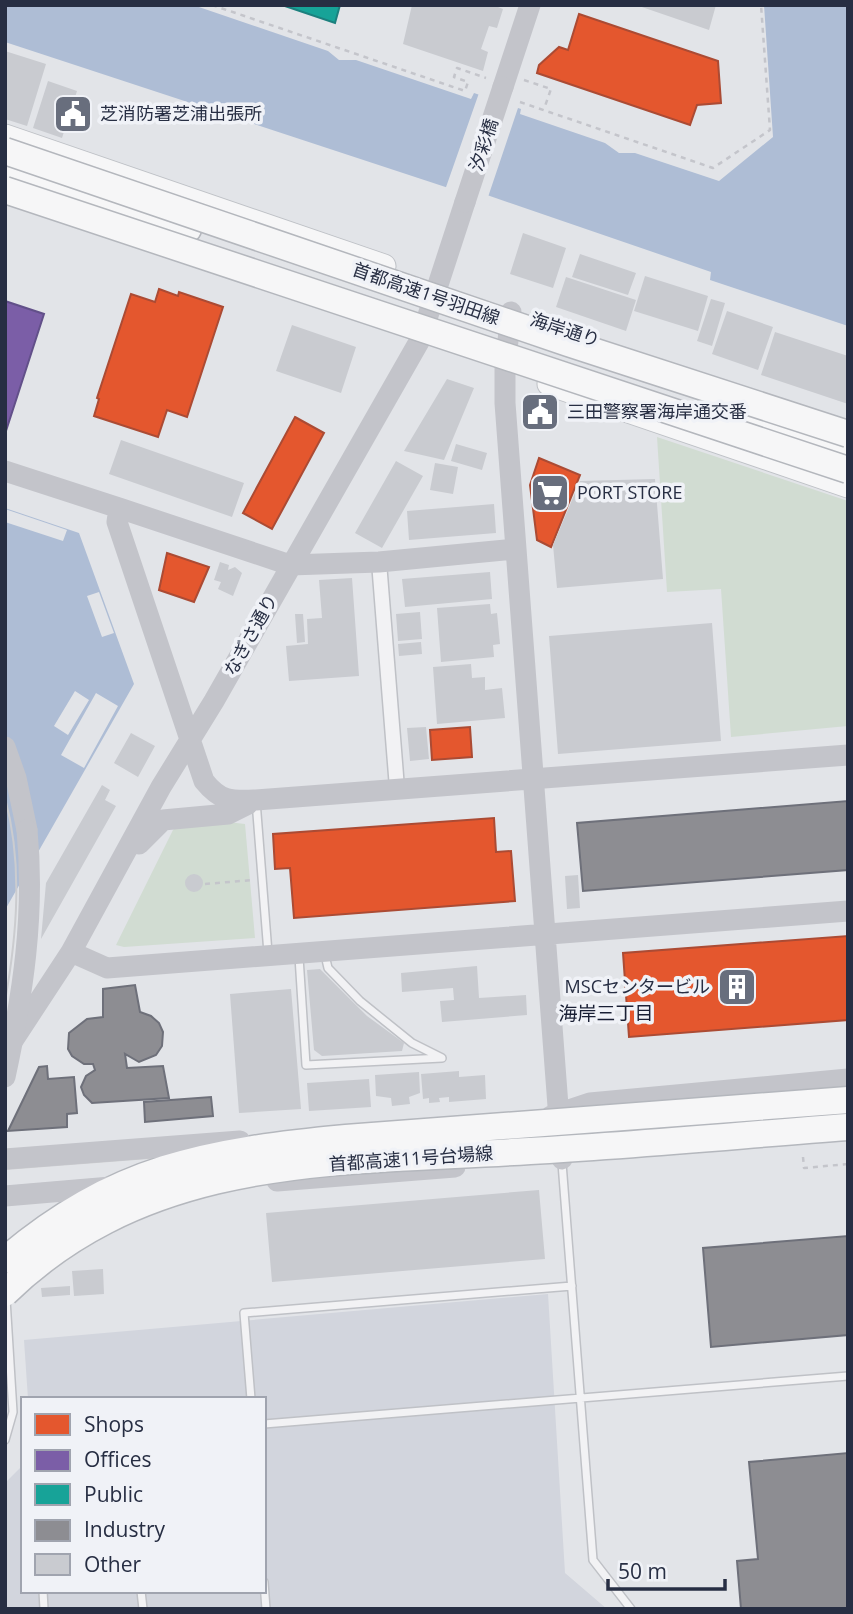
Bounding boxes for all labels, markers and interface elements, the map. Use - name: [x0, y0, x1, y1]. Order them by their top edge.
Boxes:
- public building icon: 芝消防署芝浦出張所: [52, 93, 94, 135]
- place label: 芝消防署芝浦出張所: [100, 101, 262, 125]
- street label: 汐彩橋: [463, 115, 503, 174]
- street label: 首都高速1号羽田線: [349, 257, 503, 330]
- street label: 海岸通り: [527, 307, 603, 352]
- public building icon: 三田警察署海岸通交番: [519, 391, 561, 433]
- place label: 三田警察署海岸通交番: [567, 399, 747, 423]
- supermarket icon: PORT STORE: [529, 472, 571, 514]
- place label: PORT STORE: [577, 480, 682, 504]
- street label: なぎさ通り: [218, 589, 282, 680]
- building icon: MSCセンタービル: [716, 966, 758, 1008]
- place label: MSCセンタービル: [565, 974, 710, 998]
- district label: 海岸三丁目: [558, 1000, 654, 1026]
- street label: 首都高速11号台場線: [328, 1140, 494, 1176]
- legend: [21, 1397, 266, 1593]
- text: Shops: [84, 1410, 144, 1438]
- text: Offices: [84, 1445, 152, 1473]
- text: Public: [84, 1480, 143, 1508]
- text: Industry: [84, 1515, 166, 1543]
- scale bar: [608, 1548, 725, 1592]
- text: Other: [84, 1550, 141, 1578]
- text: 50 m: [618, 1557, 667, 1585]

